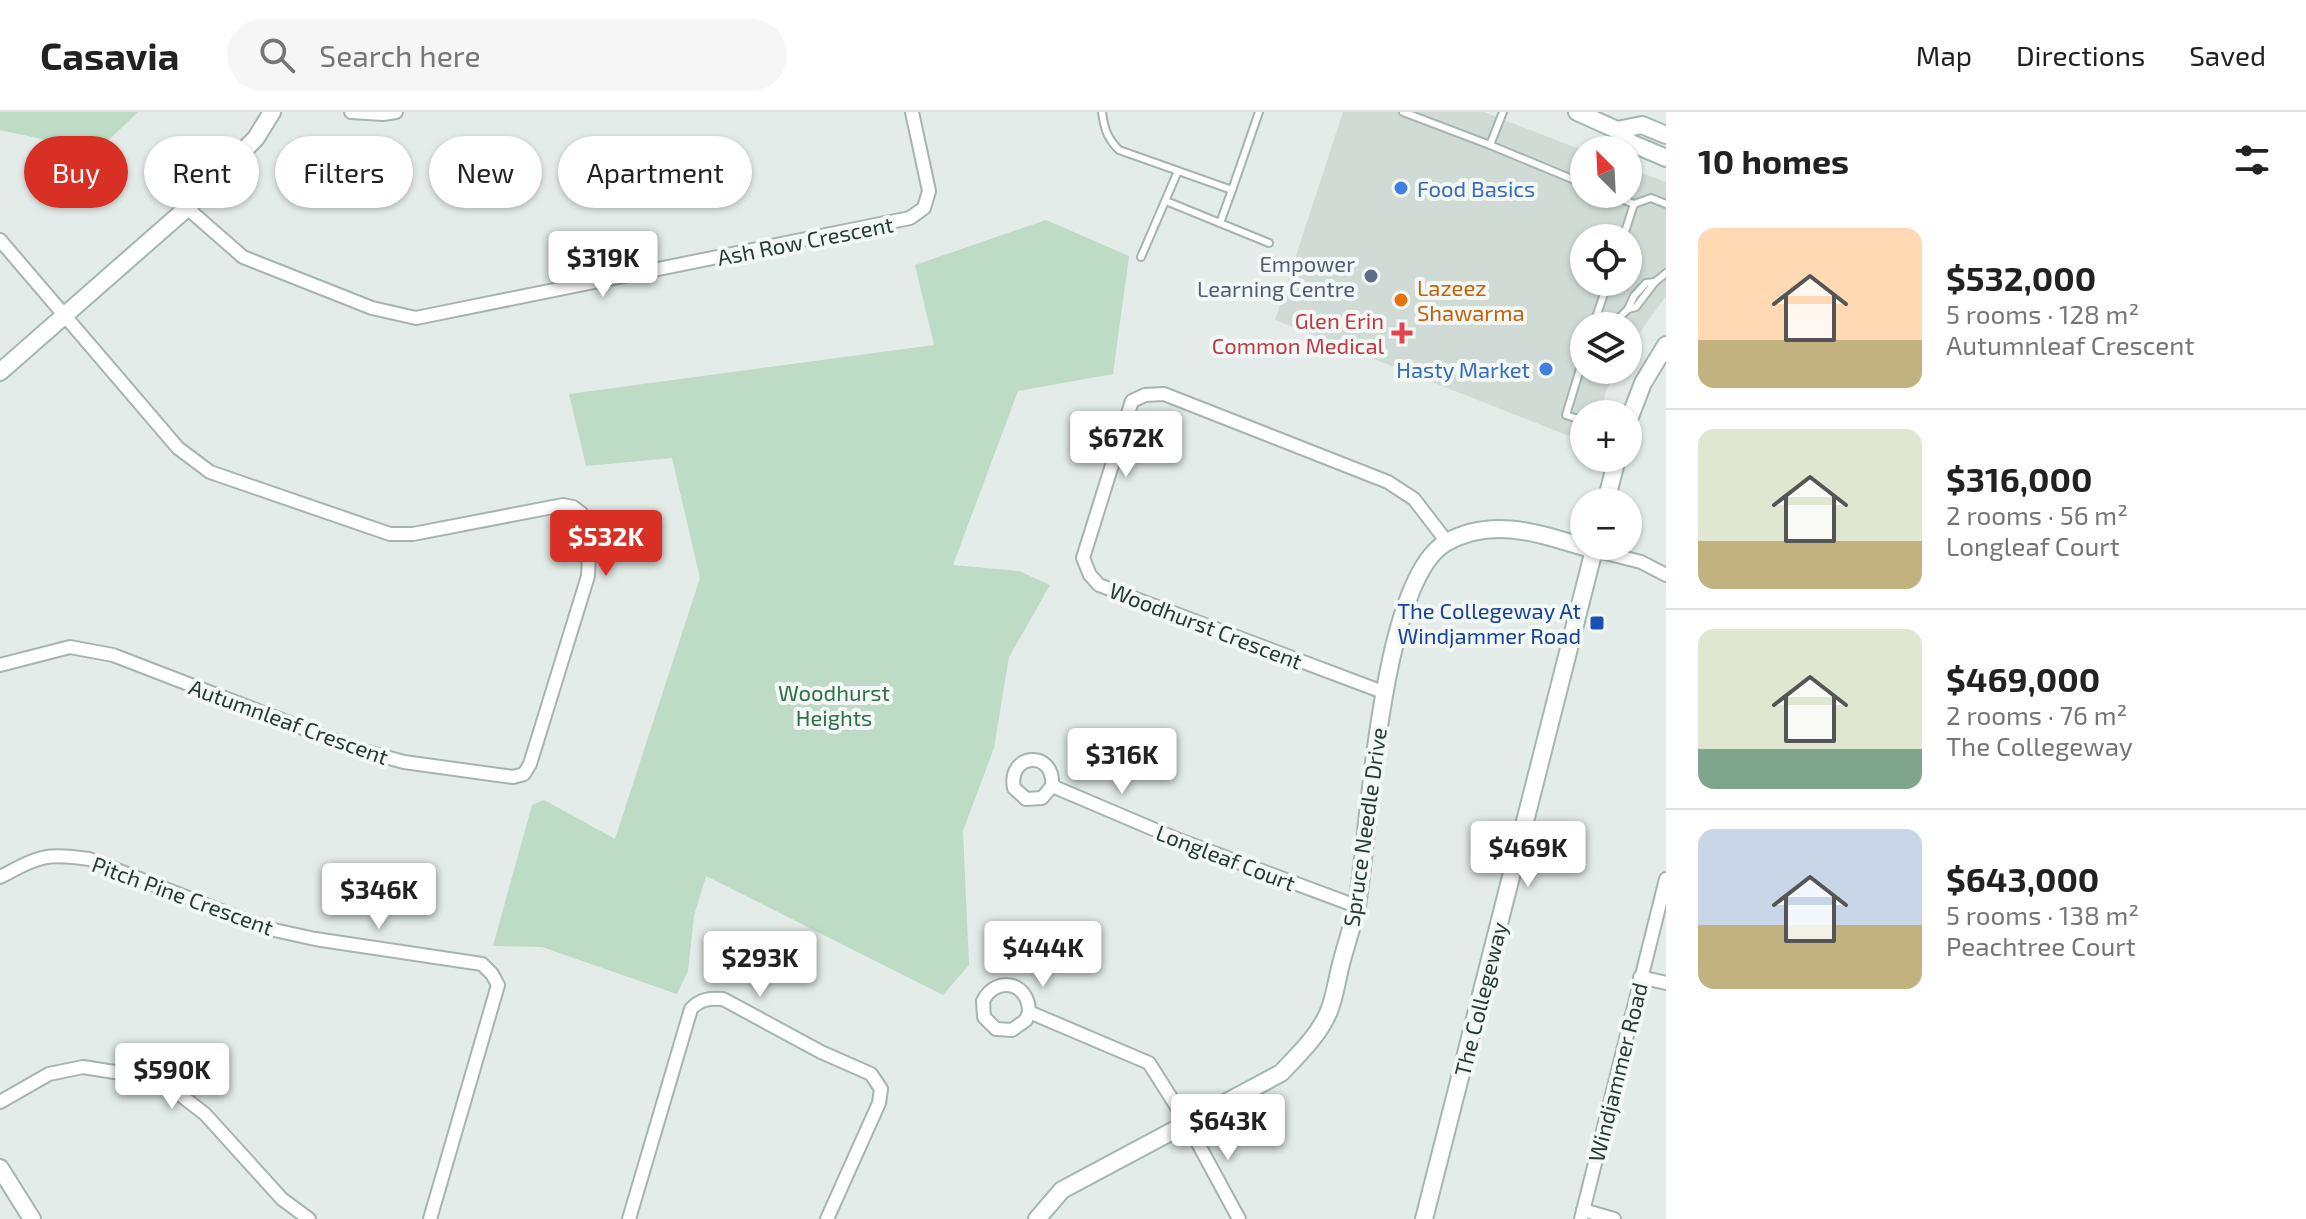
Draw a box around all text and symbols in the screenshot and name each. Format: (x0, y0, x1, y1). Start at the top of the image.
search box (227, 19, 787, 91)
text: Casavia (40, 32, 179, 78)
icon: search (255, 33, 299, 77)
text: Search here (319, 37, 481, 73)
text: Map (1916, 38, 1972, 72)
text: Directions (2016, 38, 2145, 72)
text: Saved (2189, 38, 2266, 72)
chip: Buy (24, 136, 128, 208)
chip: Rent (144, 136, 259, 208)
chip: Filters (275, 136, 413, 208)
chip: New (429, 136, 542, 208)
chip: Apartment (558, 136, 752, 208)
north arrow (1570, 136, 1642, 208)
map controls (1570, 136, 1642, 560)
icon: filters (2230, 138, 2274, 182)
text: 10 homes (1698, 140, 1849, 181)
place label: Food Basics (1417, 175, 1535, 201)
marker: Food Basics (1392, 179, 1410, 197)
street label: Ash Row Crescent (715, 210, 895, 270)
button: locate (1570, 224, 1642, 296)
pin: $319K (547, 231, 659, 299)
text: $319K (567, 241, 639, 272)
place label: Empower Learning Centre (1197, 250, 1355, 301)
text: $532,000 (1946, 257, 2096, 298)
icon: home (1762, 260, 1858, 356)
marker: Empower Learning Centre (1362, 267, 1380, 285)
place label: Lazeez Shawarma (1417, 274, 1525, 325)
marker: Lazeez Shawarma (1392, 291, 1410, 309)
text: 5 rooms · 128 m² (1946, 298, 2139, 329)
place label: Glen Erin Common Medical (1212, 307, 1384, 358)
button: layers (1570, 312, 1642, 384)
marker: Glen Erin Common Medical (1391, 322, 1413, 344)
text: Autumnleaf Crescent (1946, 329, 2194, 360)
place label: Hasty Market (1396, 356, 1530, 382)
marker: Hasty Market (1537, 360, 1555, 378)
button: + (1570, 400, 1642, 472)
pin: $672K (1070, 411, 1182, 479)
text: $672K (1088, 421, 1164, 452)
text: $316,000 (1946, 458, 2092, 499)
icon: home (1762, 461, 1858, 557)
button: − (1570, 488, 1642, 560)
text: 2 rooms · 56 m² (1946, 499, 2128, 530)
pin: $532K (550, 510, 662, 578)
text: $532K (568, 520, 644, 551)
text: Longleaf Court (1946, 530, 2120, 561)
street label: Woodhurst Crescent (1106, 576, 1306, 674)
place label: The Collegeway At Windjammer Road (1397, 597, 1581, 649)
marker: The Collegeway At Windjammer Road (1588, 614, 1606, 632)
text: $469,000 (1946, 658, 2100, 699)
icon: home (1762, 661, 1858, 757)
street label: Autumnleaf Crescent (186, 673, 392, 769)
park label: Woodhurst Heights (778, 679, 890, 730)
text: 2 rooms · 76 m² (1946, 699, 2127, 730)
street label: Spruce Needle Drive (1337, 726, 1391, 928)
pin: $316K (1066, 728, 1178, 796)
text: The Collegeway (1946, 730, 2133, 761)
text: $316K (1086, 738, 1158, 769)
street label: Longleaf Court (1153, 819, 1299, 895)
pin: $469K (1472, 821, 1584, 889)
text: $469K (1489, 831, 1567, 862)
street label: Pitch Pine Crescent (89, 850, 277, 940)
text: $643,000 (1946, 858, 2099, 899)
icon: home (1762, 861, 1858, 957)
pin: $346K (323, 863, 435, 931)
text: $346K (340, 873, 418, 904)
text: 5 rooms · 138 m² (1946, 899, 2139, 930)
street label: The Collegeway (1448, 919, 1512, 1079)
pin: $444K (987, 921, 1099, 989)
text: Peachtree Court (1946, 930, 2136, 961)
pin: $293K (704, 931, 816, 999)
text: $444K (1002, 931, 1084, 962)
text: $293K (722, 941, 798, 972)
street label: Windjammer Road (1582, 980, 1653, 1164)
pin: $590K (116, 1043, 228, 1111)
text: $590K (133, 1053, 211, 1084)
pin: $643K (1172, 1094, 1284, 1162)
text: $643K (1189, 1104, 1267, 1135)

